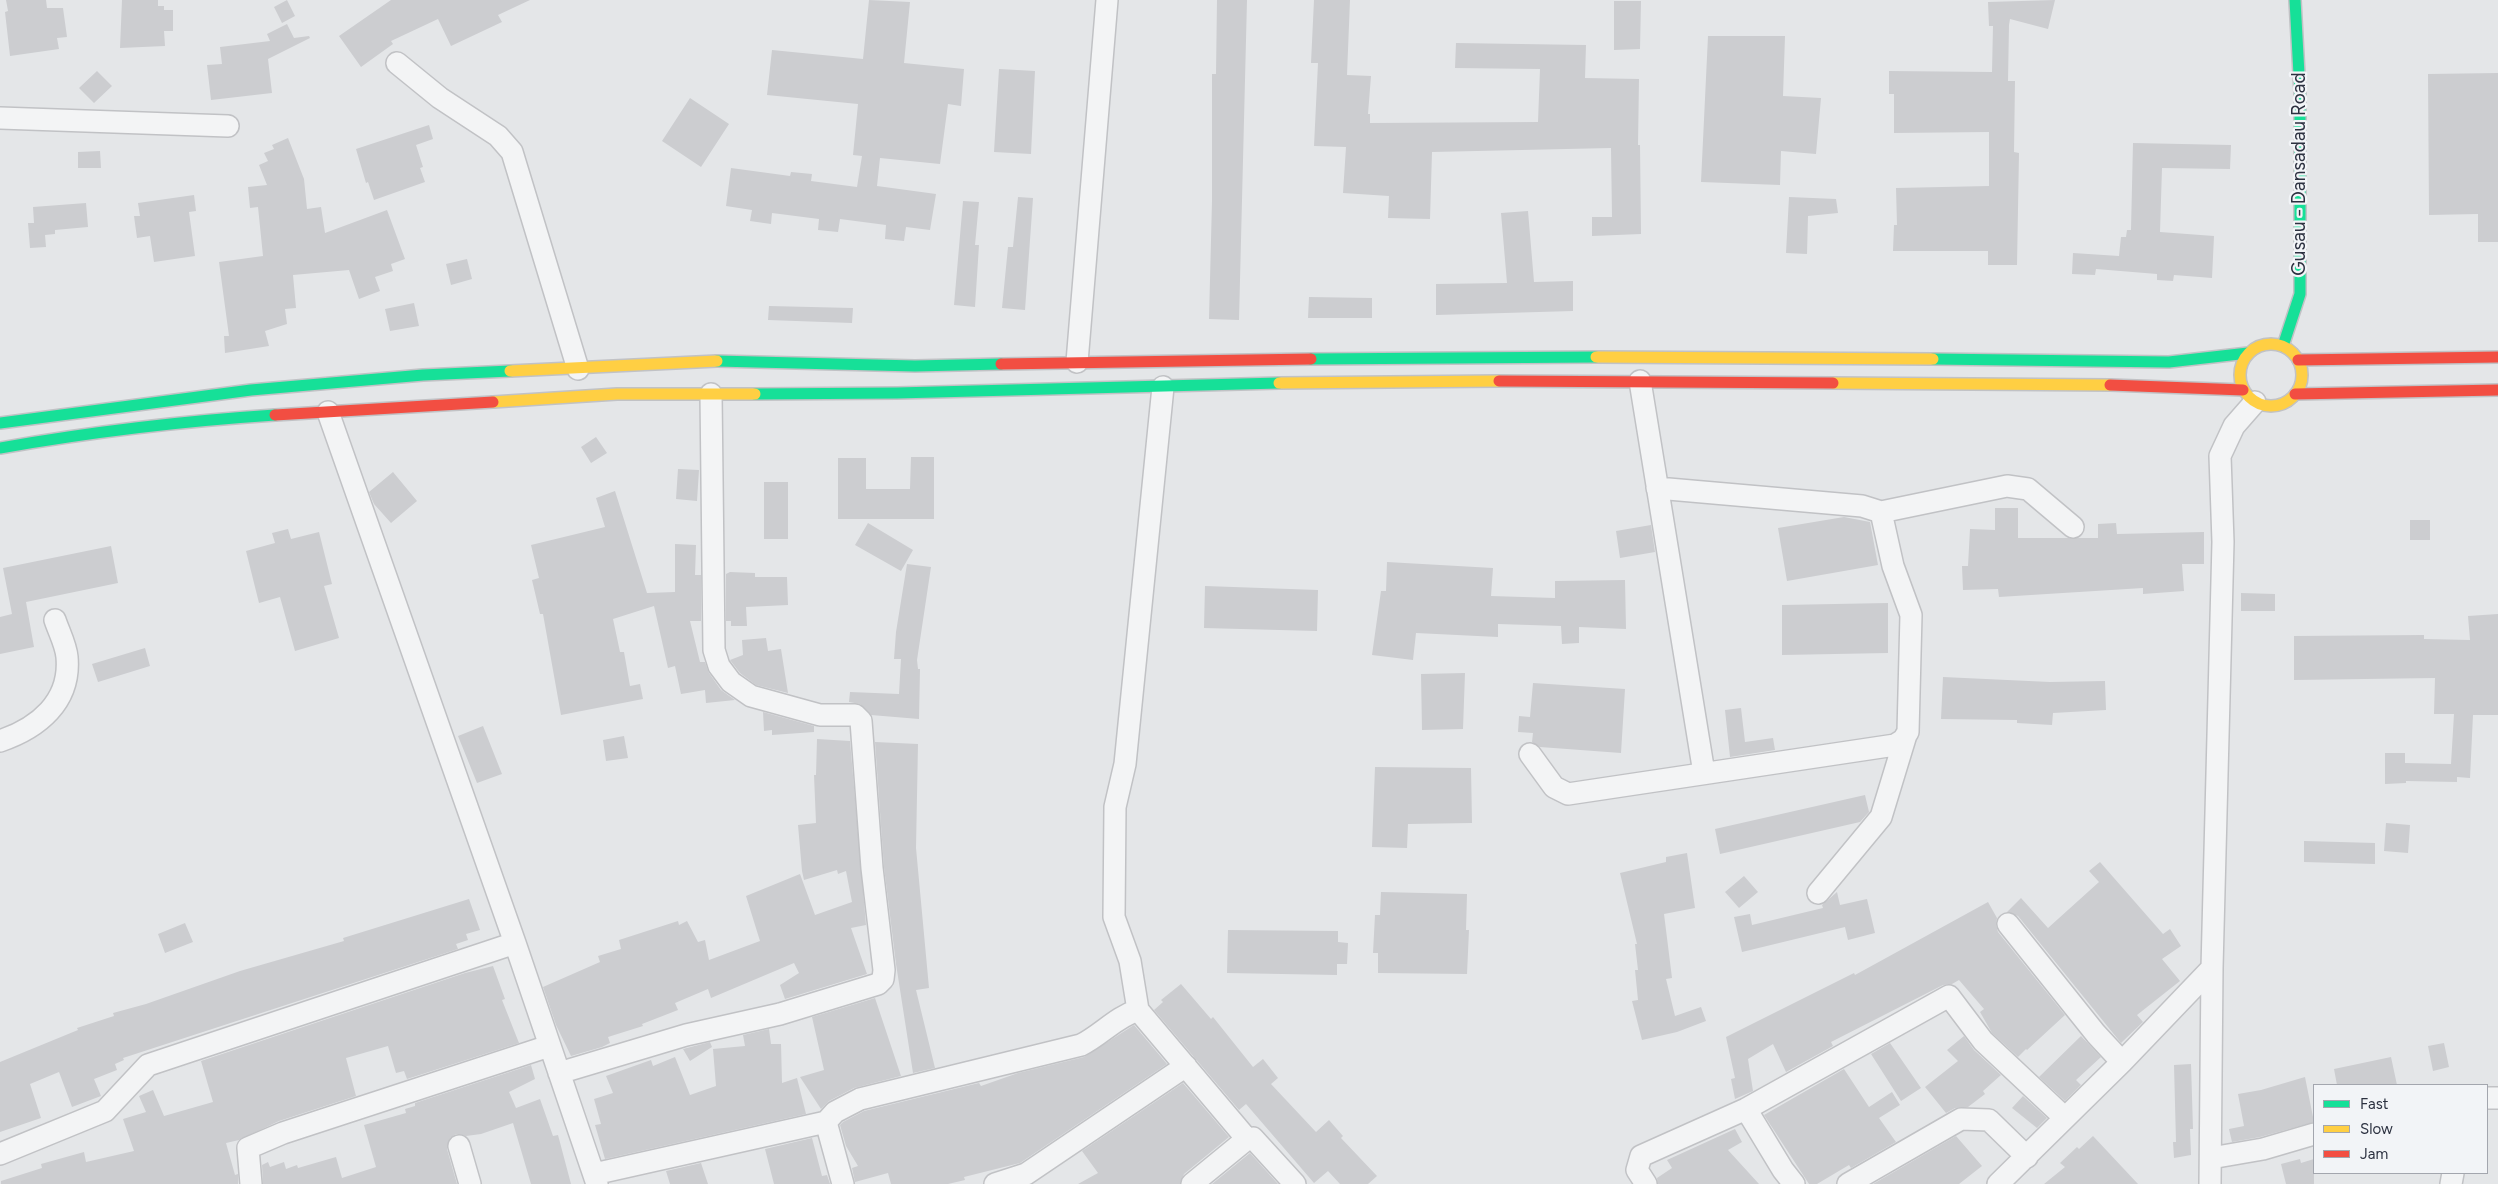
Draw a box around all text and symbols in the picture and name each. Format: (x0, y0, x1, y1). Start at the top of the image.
street label: Gusau - Dansadau Road (2288, 72, 2310, 276)
legend (2313, 1084, 2488, 1174)
text: Fast (2360, 1095, 2388, 1113)
text: Slow (2360, 1120, 2393, 1138)
text: Jam (2360, 1145, 2388, 1163)

